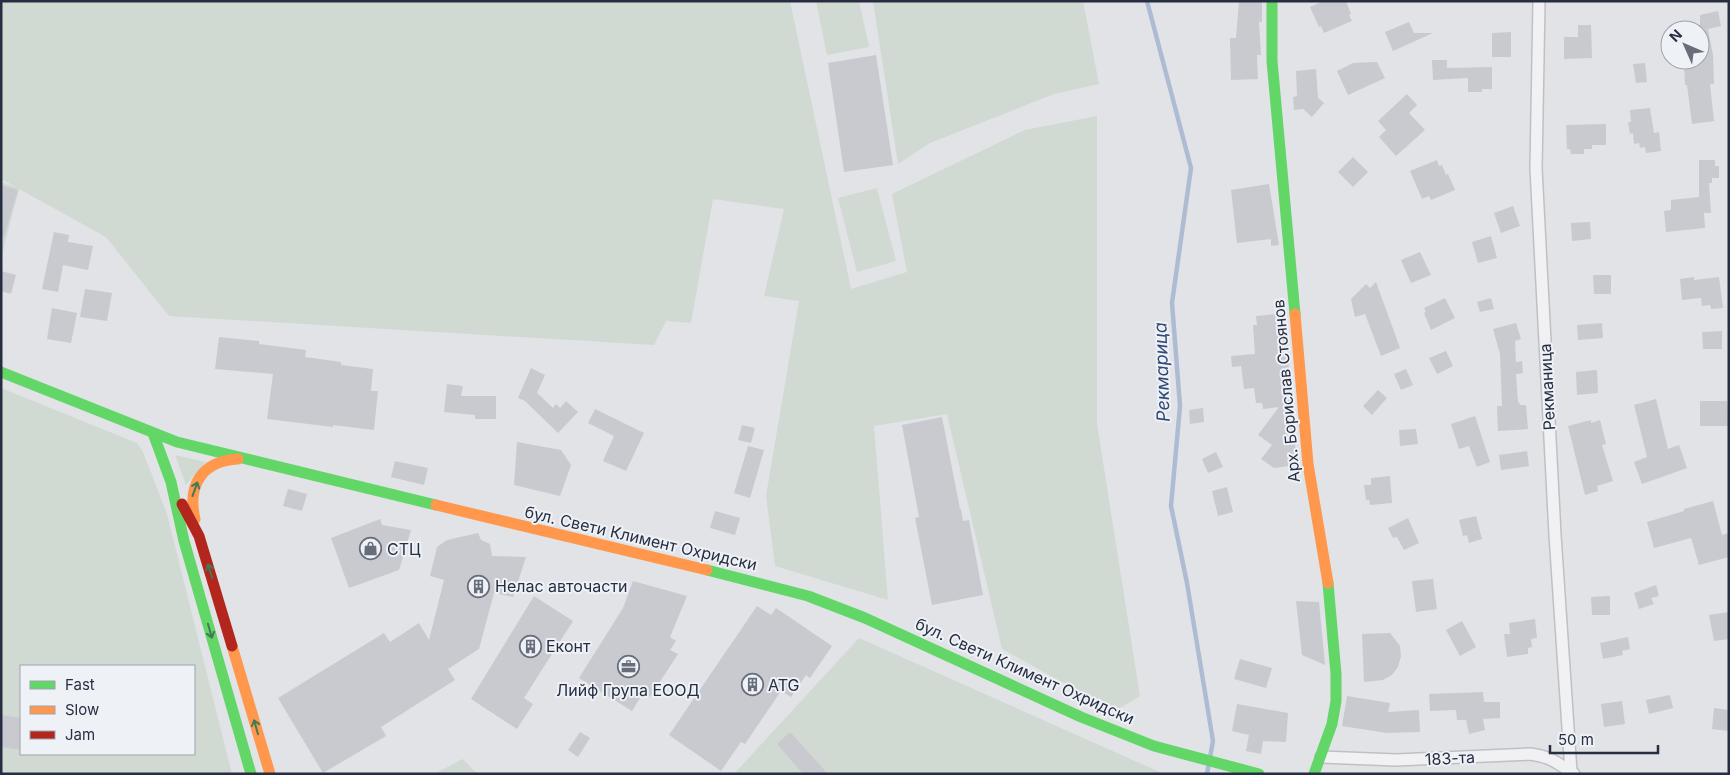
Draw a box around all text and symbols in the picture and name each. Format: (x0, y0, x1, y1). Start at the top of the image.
north arrow (1660, 20, 1710, 70)
text: N (1666, 26, 1685, 45)
street label: Арх. Борислав Стоянов (1268, 299, 1304, 483)
water label: Рекмарица (1149, 322, 1174, 422)
street label: Рекманица (1535, 343, 1559, 431)
one-way arrow (191, 481, 200, 497)
street label: бул. Свети Климент Охридски (523, 502, 759, 574)
shop icon: СТЦ (359, 537, 383, 561)
place label: СТЦ (387, 539, 421, 559)
one-way arrow (204, 564, 214, 580)
building icon: Нелас авточасти (467, 574, 491, 598)
place label: Нелас авточасти (495, 576, 628, 596)
street label: бул. Свети Климент Охридски (912, 614, 1138, 728)
one-way arrow (206, 623, 215, 639)
building icon: Еконт (518, 634, 542, 658)
place label: Еконт (546, 636, 591, 656)
office icon: Лийф Група ЕООД (616, 654, 640, 678)
legend (20, 665, 195, 755)
building icon: ATG (740, 673, 764, 697)
text: Fast (65, 675, 95, 694)
place label: ATG (768, 675, 799, 695)
place label: Лийф Група ЕООД (556, 680, 700, 700)
text: Slow (65, 700, 99, 719)
one-way arrow (251, 719, 261, 735)
scale bar (1550, 722, 1658, 754)
text: Jam (65, 725, 95, 744)
text: 50 m (1558, 730, 1594, 749)
street label: 183-та (1424, 747, 1476, 769)

